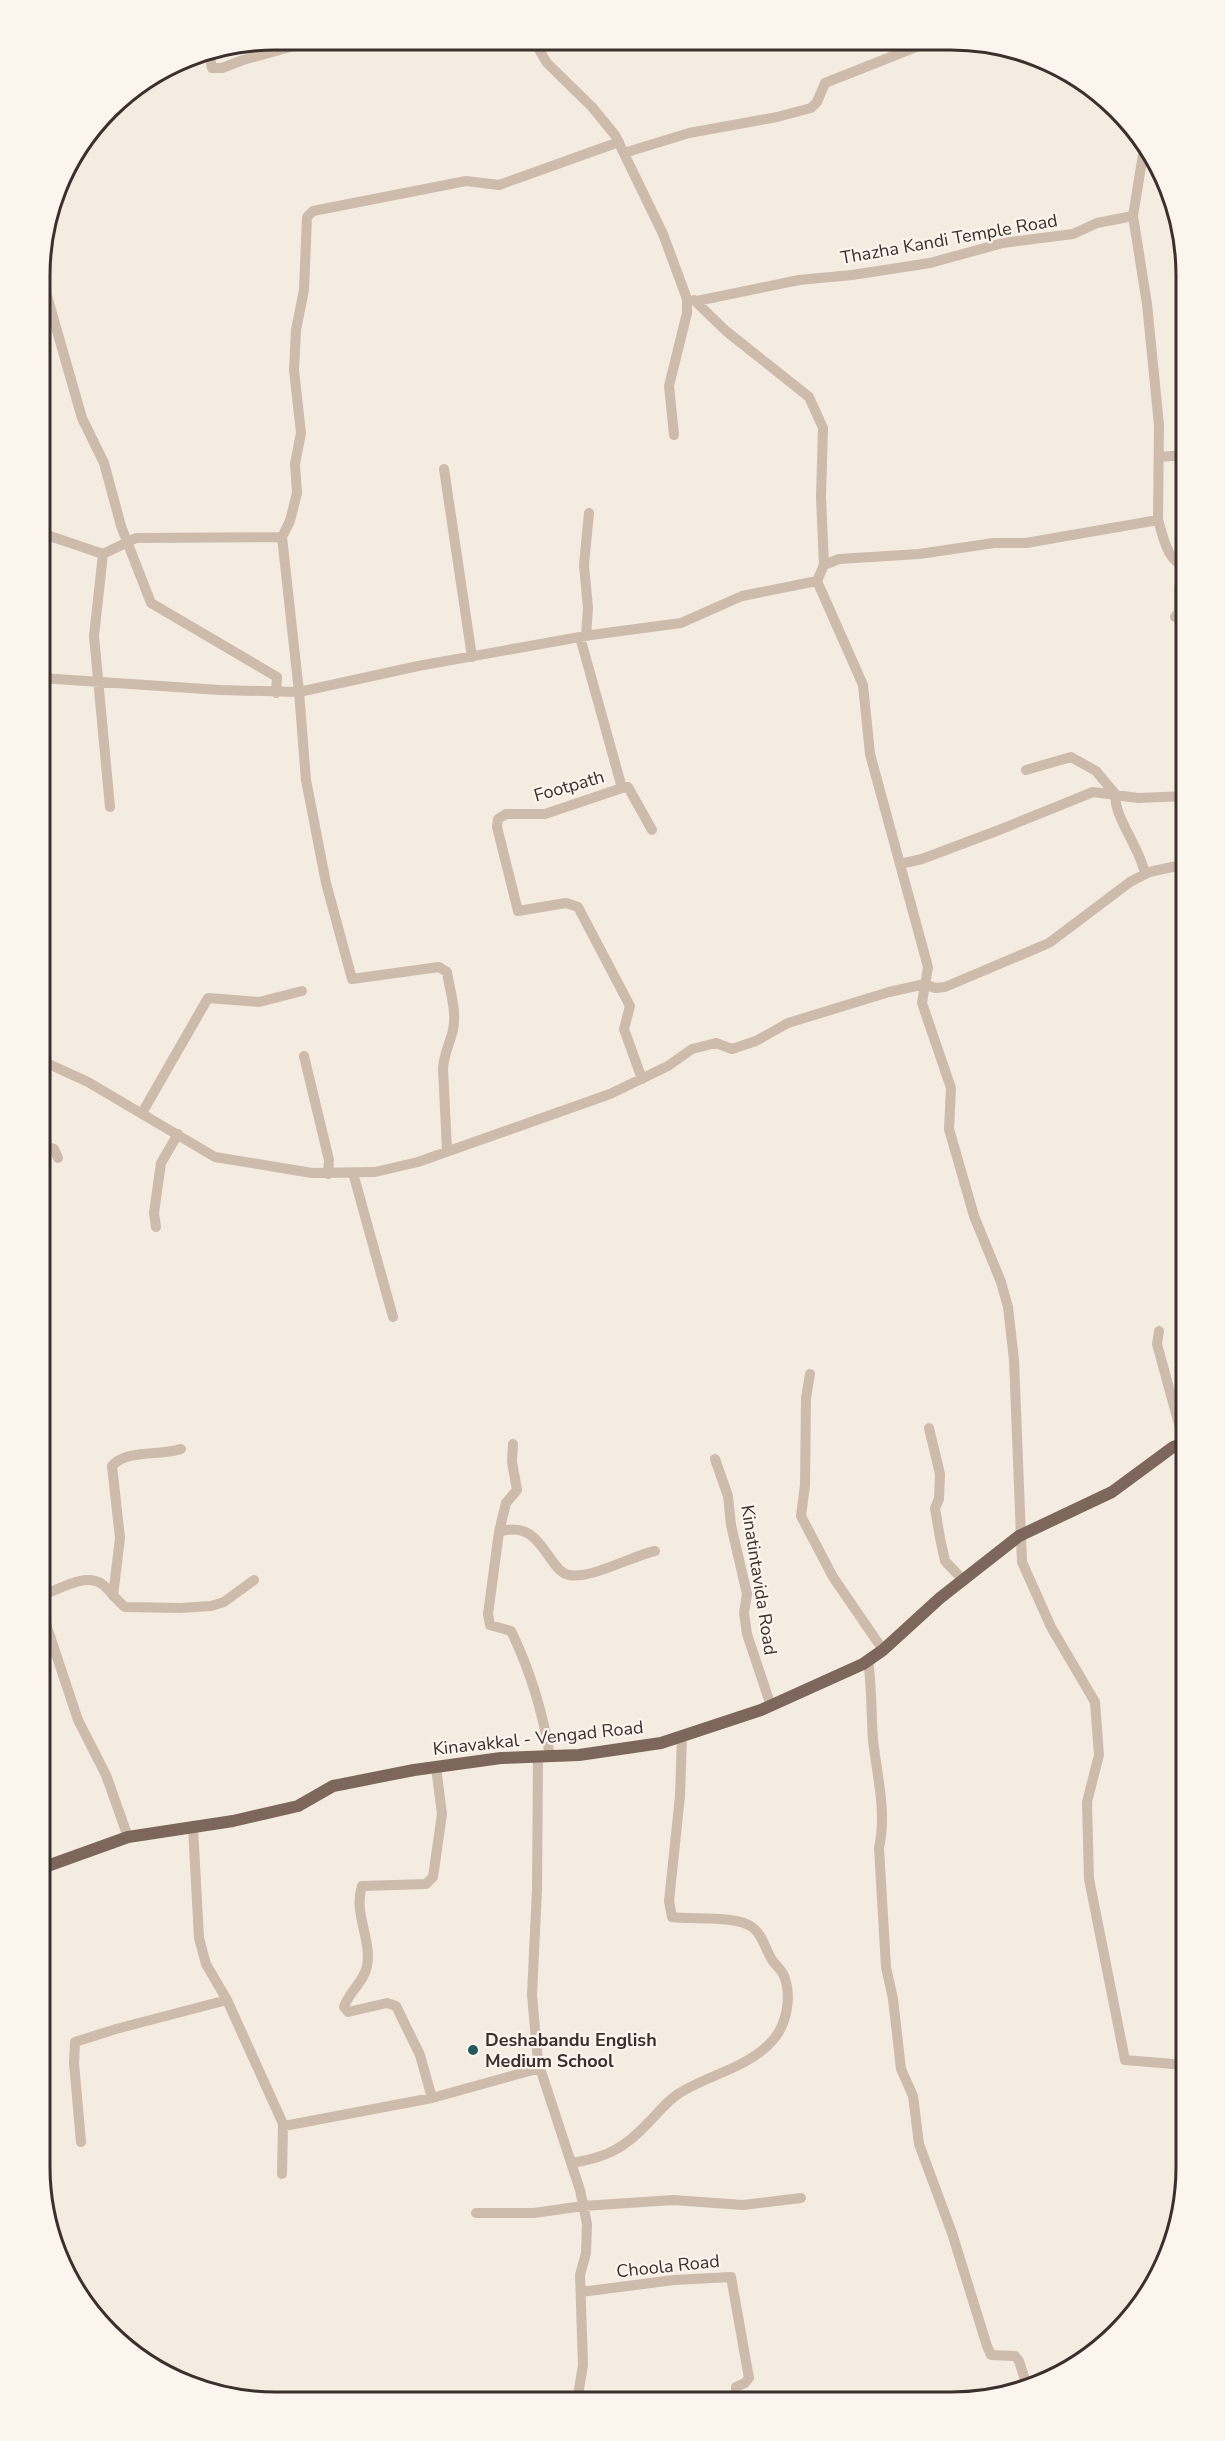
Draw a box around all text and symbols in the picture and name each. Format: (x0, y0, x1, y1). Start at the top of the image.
street label: Thazha Kandi Temple Road (839, 208, 1059, 270)
street label: Footpath (531, 764, 607, 808)
street label: Kinatintavida Road (735, 1503, 783, 1657)
street label: Kinavakkal - Vengad Road (432, 1715, 644, 1761)
place label: Deshabandu English Medium School (485, 2028, 657, 2073)
marker: Deshabandu English Medium School (466, 2043, 480, 2057)
street label: Choola Road (615, 2249, 721, 2283)

